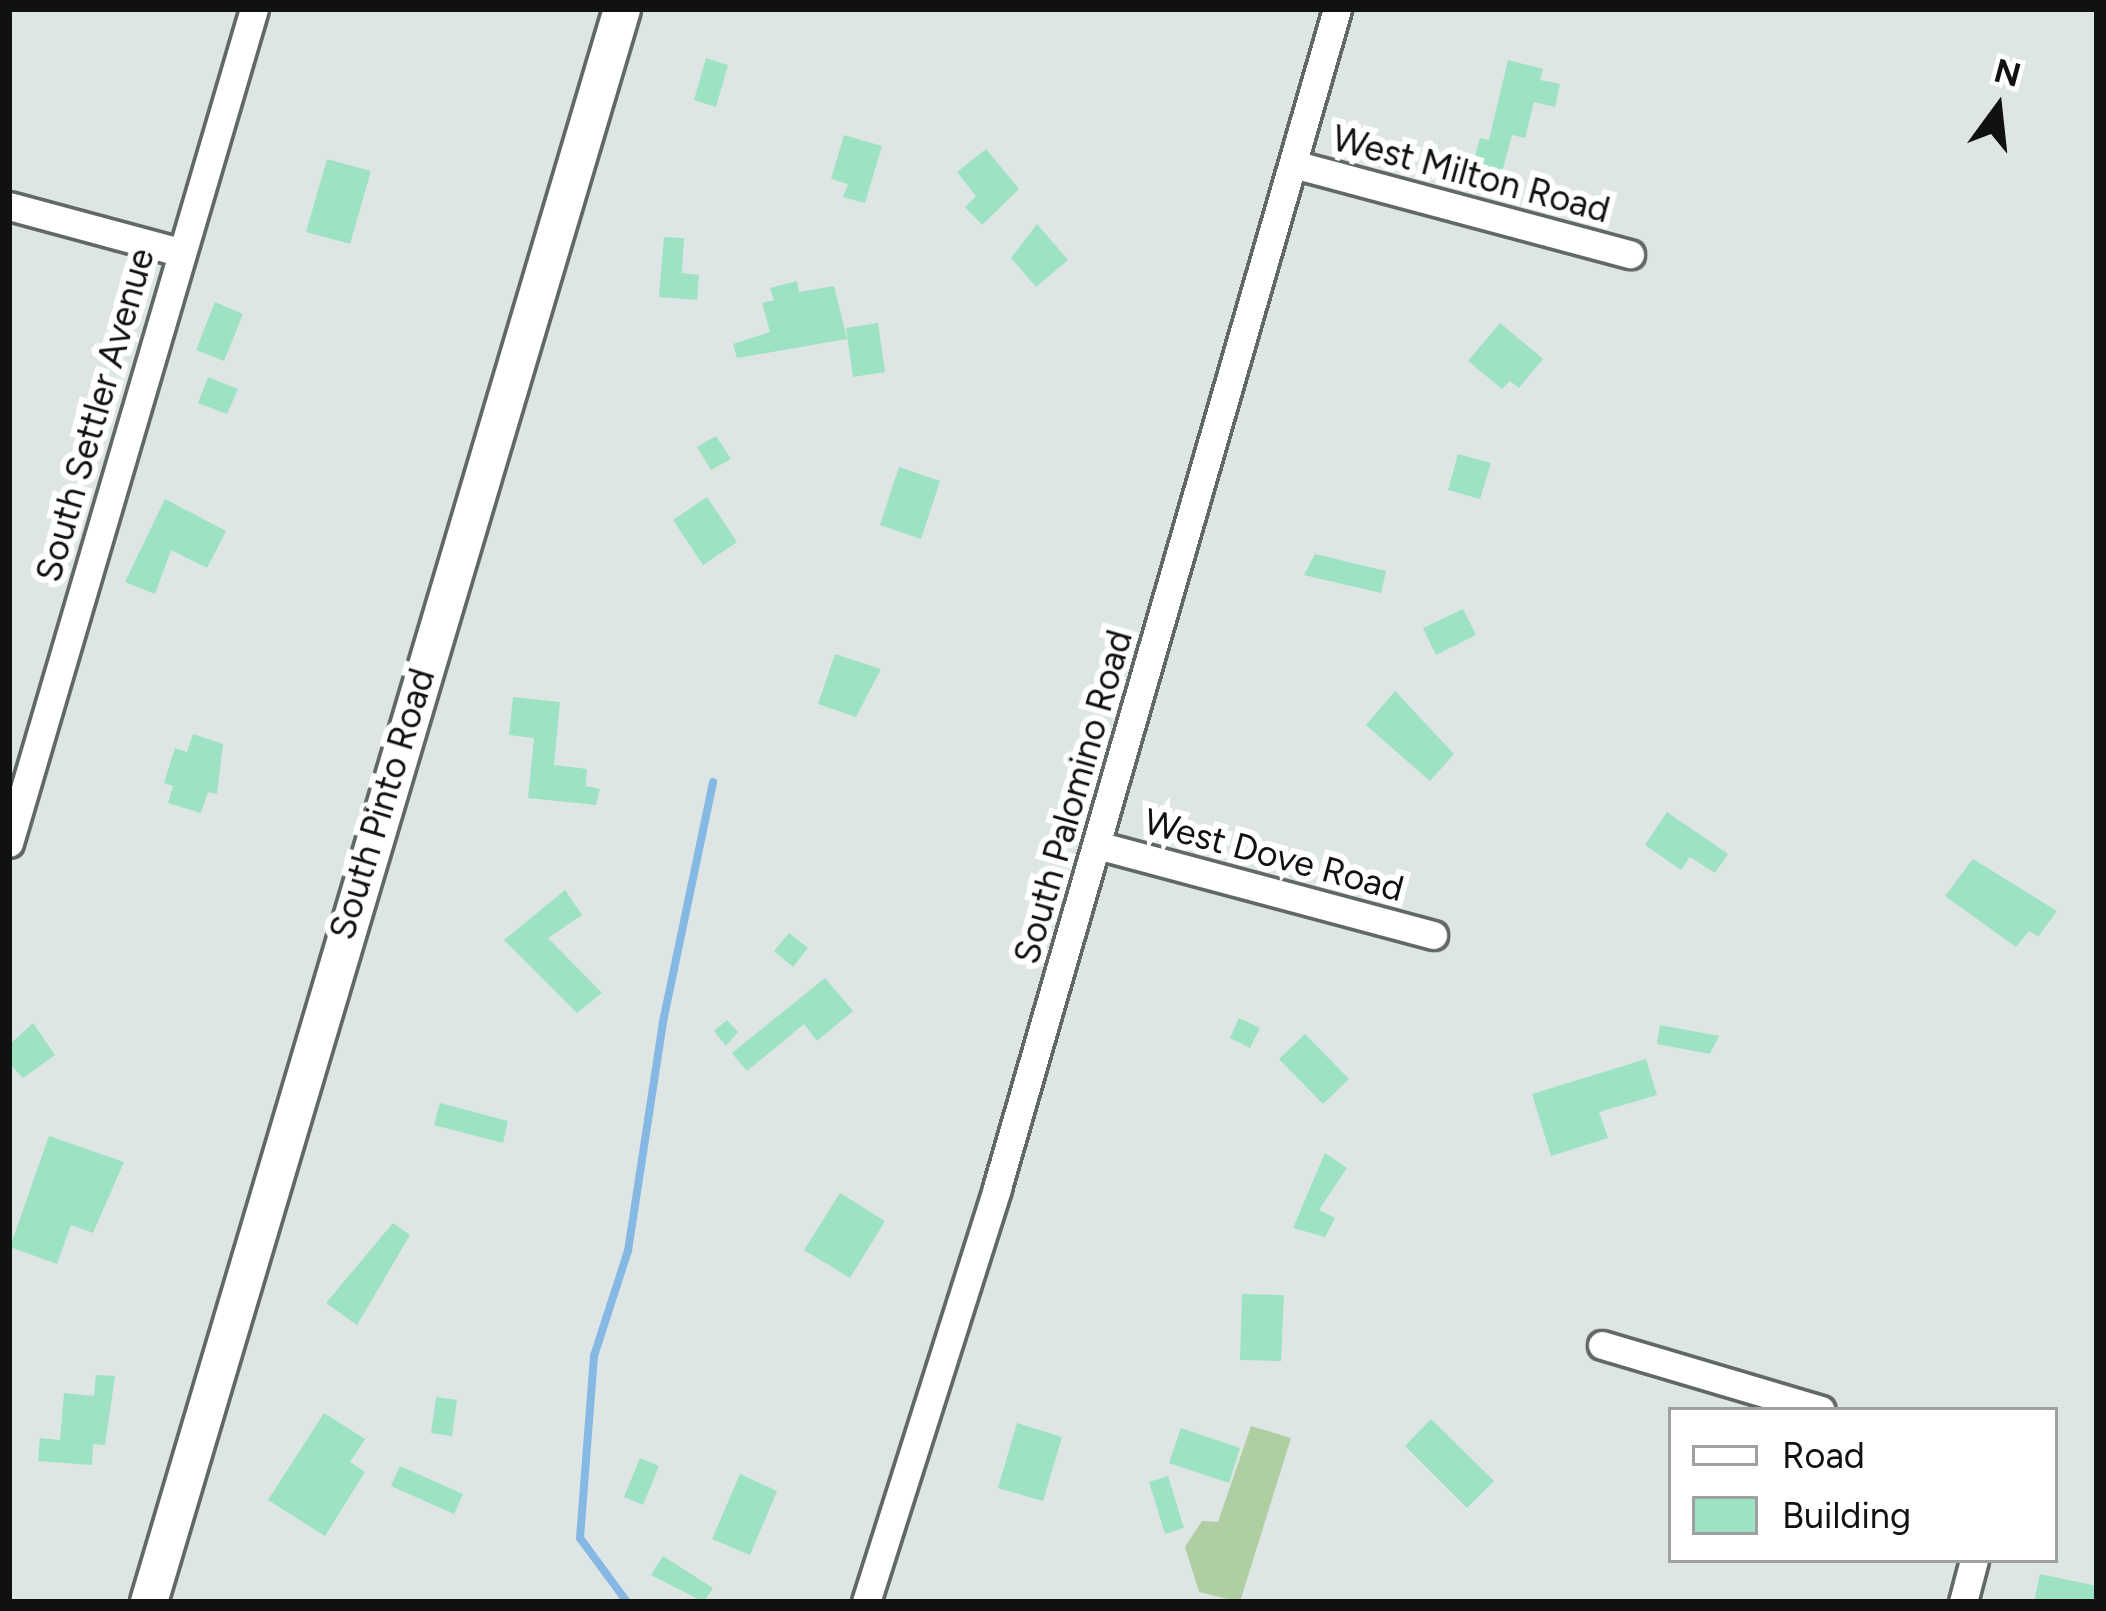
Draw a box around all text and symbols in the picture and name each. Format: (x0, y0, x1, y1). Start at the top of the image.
north arrow (1938, 48, 2058, 168)
text: N (1990, 51, 2025, 95)
street label: West Milton Road (1328, 116, 1614, 232)
street label: South Settler Avenue (27, 243, 163, 587)
street label: South Palomino Road (1005, 625, 1141, 969)
street label: South Pinto Road (320, 663, 444, 945)
street label: West Dove Road (1139, 800, 1409, 910)
legend (1668, 1407, 2058, 1563)
text: Road (1782, 1434, 1865, 1477)
text: Building (1782, 1494, 1911, 1537)

